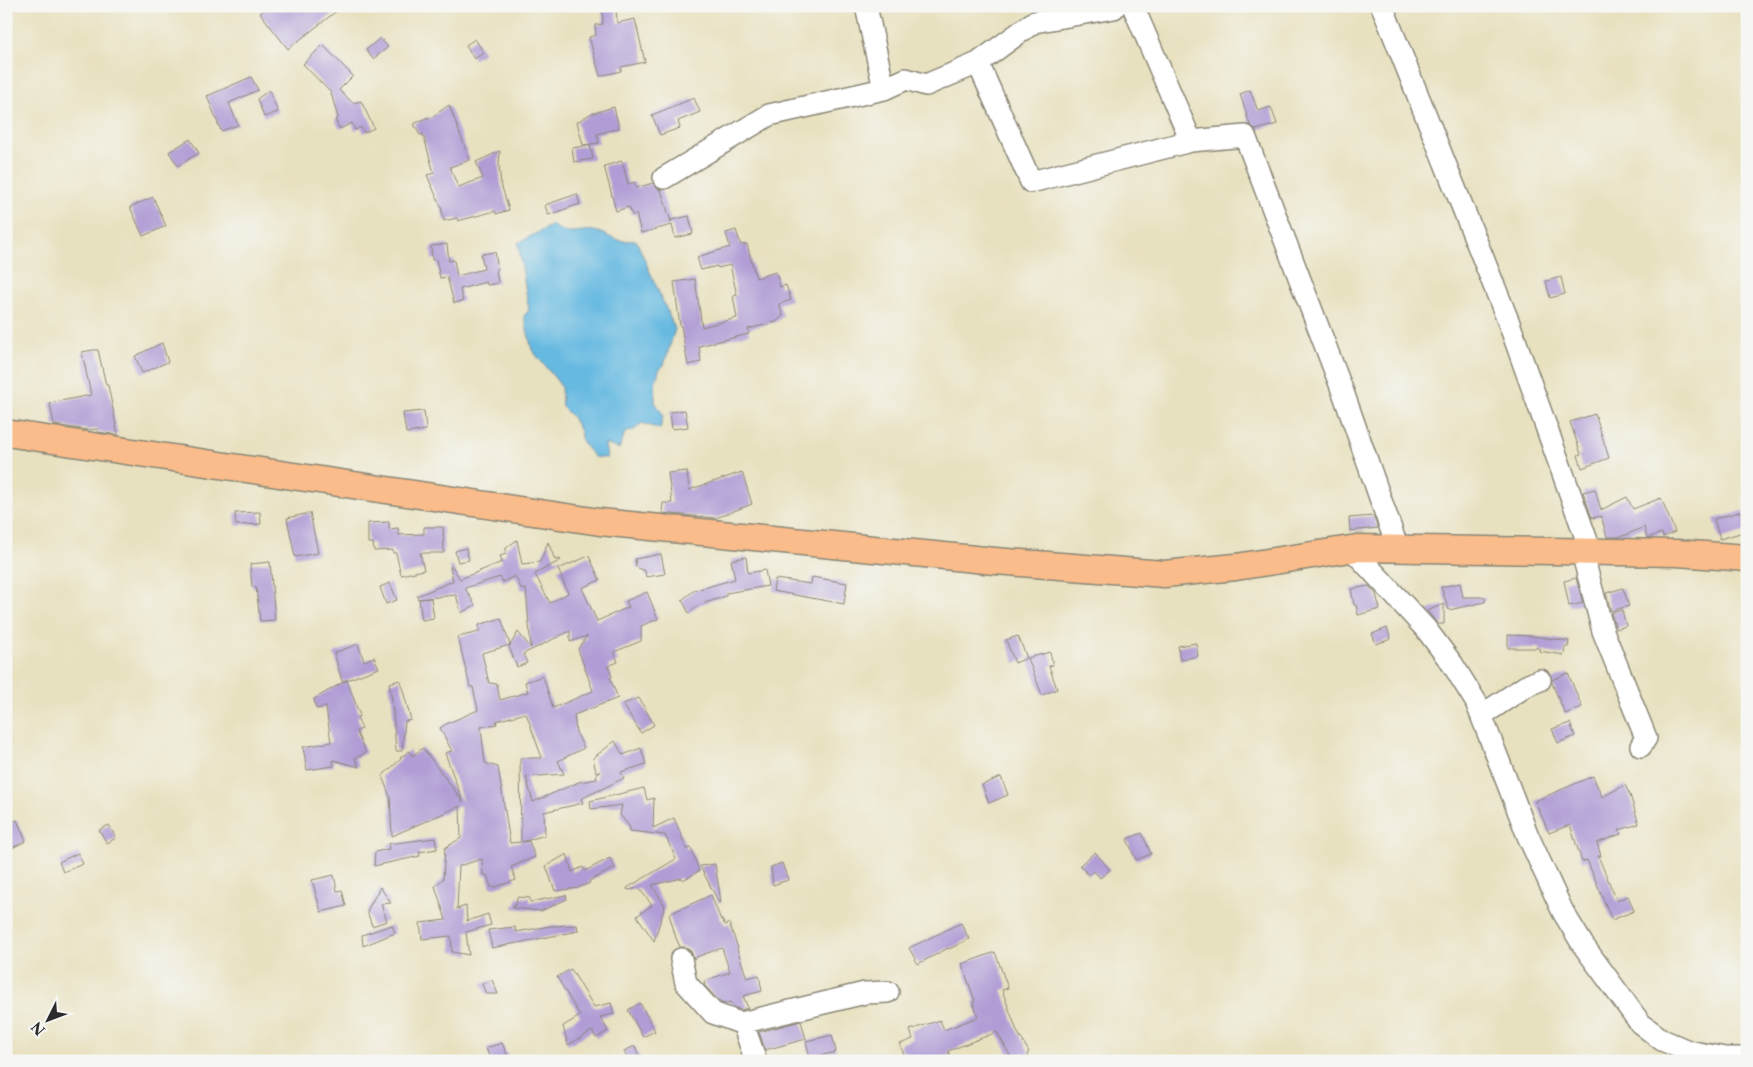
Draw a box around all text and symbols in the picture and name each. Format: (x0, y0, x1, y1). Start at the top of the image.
north arrow (22, 994, 72, 1044)
text: N (28, 1018, 49, 1039)

